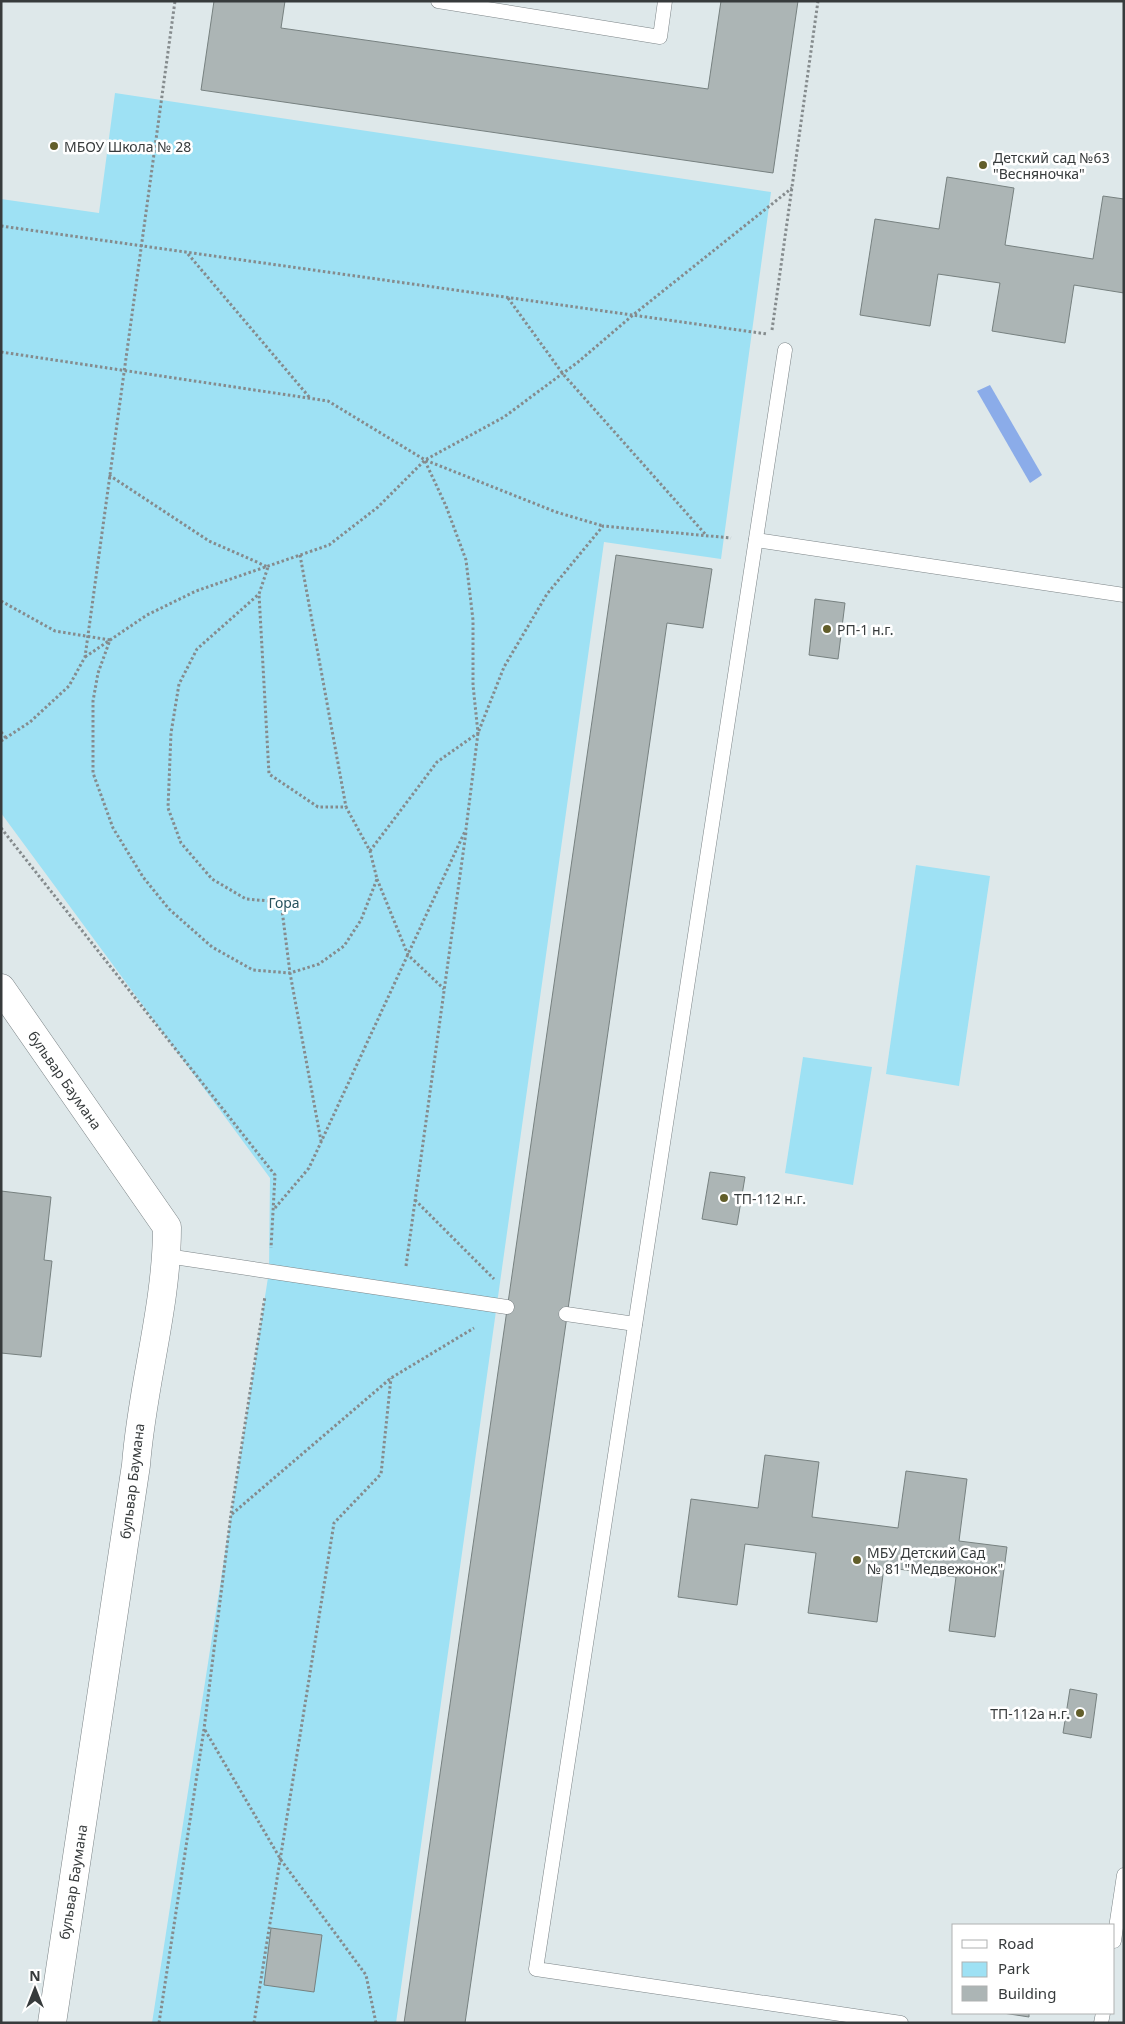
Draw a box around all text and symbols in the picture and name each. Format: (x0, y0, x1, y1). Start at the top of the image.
place label: МБОУ Школа № 28 (64, 137, 191, 156)
marker: МБОУ Школа № 28 (48, 140, 60, 152)
place label: Детский сад №63 "Весняночка" (993, 148, 1110, 183)
marker: Детский сад №63 "Весняночка" (977, 159, 989, 171)
place label: РП-1 н.г. (837, 620, 894, 639)
marker: РП-1 н.г. (821, 623, 833, 635)
park label: Гора (268, 893, 300, 912)
street label: бульвар Баумана (24, 1027, 106, 1133)
place label: ТП-112 н.г. (734, 1189, 806, 1208)
marker: ТП-112 н.г. (718, 1192, 730, 1204)
street label: бульвар Баумана (115, 1422, 149, 1540)
place label: МБУ Детский Сад № 81 "Медвежонок" (867, 1543, 1003, 1578)
marker: МБУ Детский Сад № 81 "Медвежонок" (851, 1554, 863, 1566)
place label: ТП-112а н.г. (990, 1704, 1070, 1723)
marker: ТП-112а н.г. (1074, 1707, 1086, 1719)
street label: бульвар Баумана (55, 1823, 91, 1941)
legend (952, 1924, 1115, 2014)
text: Road (998, 1933, 1034, 1953)
text: Park (998, 1958, 1030, 1978)
north arrow (10, 1964, 60, 2014)
text: N (29, 1966, 41, 1985)
text: Building (998, 1983, 1056, 2003)

